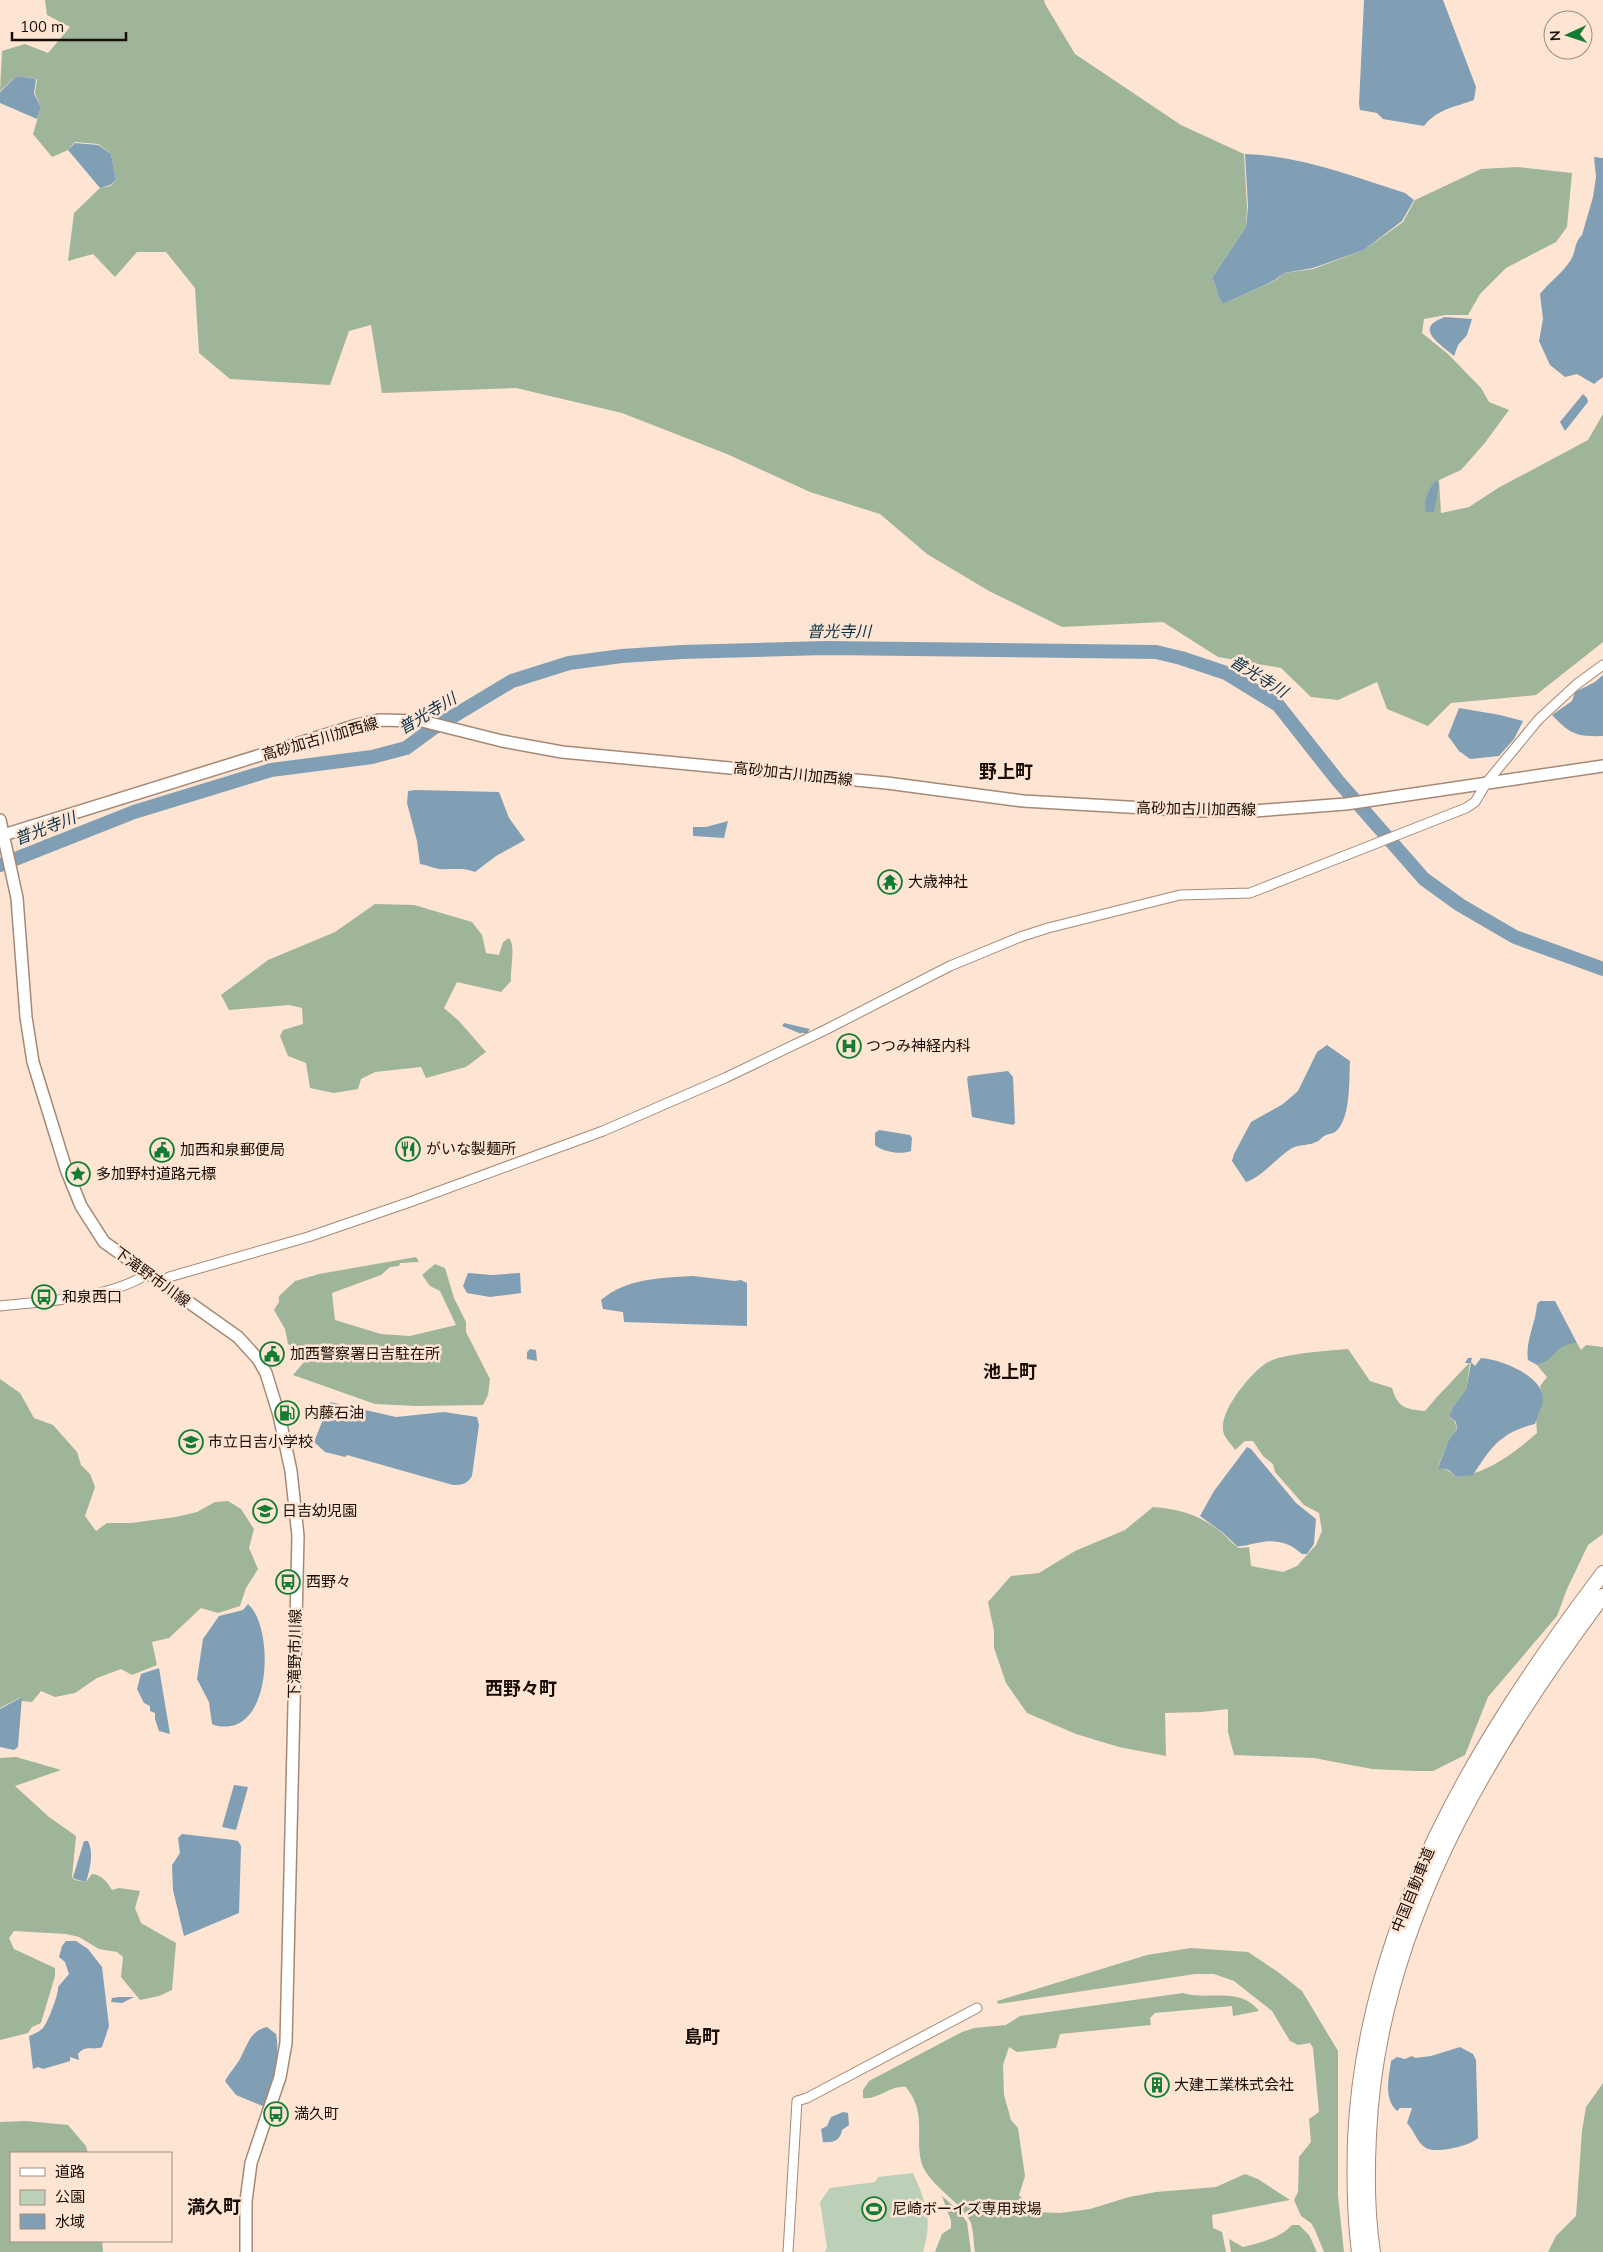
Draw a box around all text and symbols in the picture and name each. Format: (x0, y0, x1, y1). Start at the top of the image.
scale bar (12, 10, 126, 42)
north arrow (1543, 10, 1593, 60)
text: 100 m (20, 17, 64, 36)
text: N (1546, 30, 1564, 41)
water label: 普光寺川 (807, 621, 873, 641)
water label: 普光寺川 (1227, 651, 1293, 702)
water label: 普光寺川 (394, 687, 461, 738)
street label: 高砂加古川加西線 (260, 713, 380, 764)
street label: 高砂加古川加西線 (732, 758, 854, 789)
district label: 野上町 (979, 760, 1033, 783)
street label: 高砂加古川加西線 (1136, 798, 1256, 819)
water label: 普光寺川 (12, 806, 80, 849)
temple icon: 大歳神社 (877, 869, 903, 895)
place label: 大歳神社 (908, 872, 968, 891)
hospital icon: つつみ神経内科 (836, 1033, 862, 1059)
place label: つつみ神経内科 (866, 1036, 971, 1055)
restaurant icon: がいな製麺所 (395, 1136, 421, 1162)
public building icon: 加西和泉郵便局 (149, 1137, 175, 1163)
place label: がいな製麺所 (426, 1139, 516, 1158)
place label: 加西和泉郵便局 (180, 1140, 285, 1159)
place icon: 多加野村道路元標 (65, 1161, 91, 1187)
place label: 多加野村道路元標 (96, 1164, 216, 1183)
street label: 下滝野市川線 (110, 1242, 194, 1311)
bus stop icon: 和泉西口 (31, 1284, 57, 1310)
place label: 和泉西口 (62, 1287, 122, 1306)
public building icon: 加西警察署日吉駐在所 (259, 1341, 285, 1367)
place label: 加西警察署日吉駐在所 (290, 1344, 440, 1363)
district label: 池上町 (983, 1360, 1037, 1383)
fuel station icon: 内藤石油 (274, 1400, 300, 1426)
place label: 内藤石油 (304, 1403, 364, 1422)
school or university icon: 市立日吉小学校 (178, 1429, 204, 1455)
place label: 市立日吉小学校 (208, 1432, 313, 1451)
school or university icon: 日吉幼児園 (252, 1498, 278, 1524)
place label: 日吉幼児園 (282, 1501, 357, 1520)
bus stop icon: 西野々 (275, 1569, 301, 1595)
place label: 西野々 (306, 1572, 351, 1591)
street label: 下滝野市川線 (284, 1609, 305, 1699)
district label: 西野々町 (485, 1677, 557, 1700)
street label: 中国自動車道 (1387, 1845, 1438, 1935)
district label: 島町 (684, 2025, 720, 2048)
building icon: 大建工業株式会社 (1144, 2072, 1170, 2098)
place label: 大建工業株式会社 (1174, 2075, 1294, 2094)
bus stop icon: 満久町 (263, 2101, 289, 2127)
place label: 満久町 (294, 2104, 339, 2123)
legend (10, 2152, 172, 2242)
text: 道路 (55, 2162, 85, 2181)
text: 公園 (55, 2187, 85, 2206)
district label: 満久町 (187, 2195, 241, 2218)
sports icon: 尼崎ボーイズ専用球場 (861, 2196, 887, 2222)
place label: 尼崎ボーイズ専用球場 (892, 2199, 1042, 2218)
text: 水域 (55, 2212, 85, 2231)

